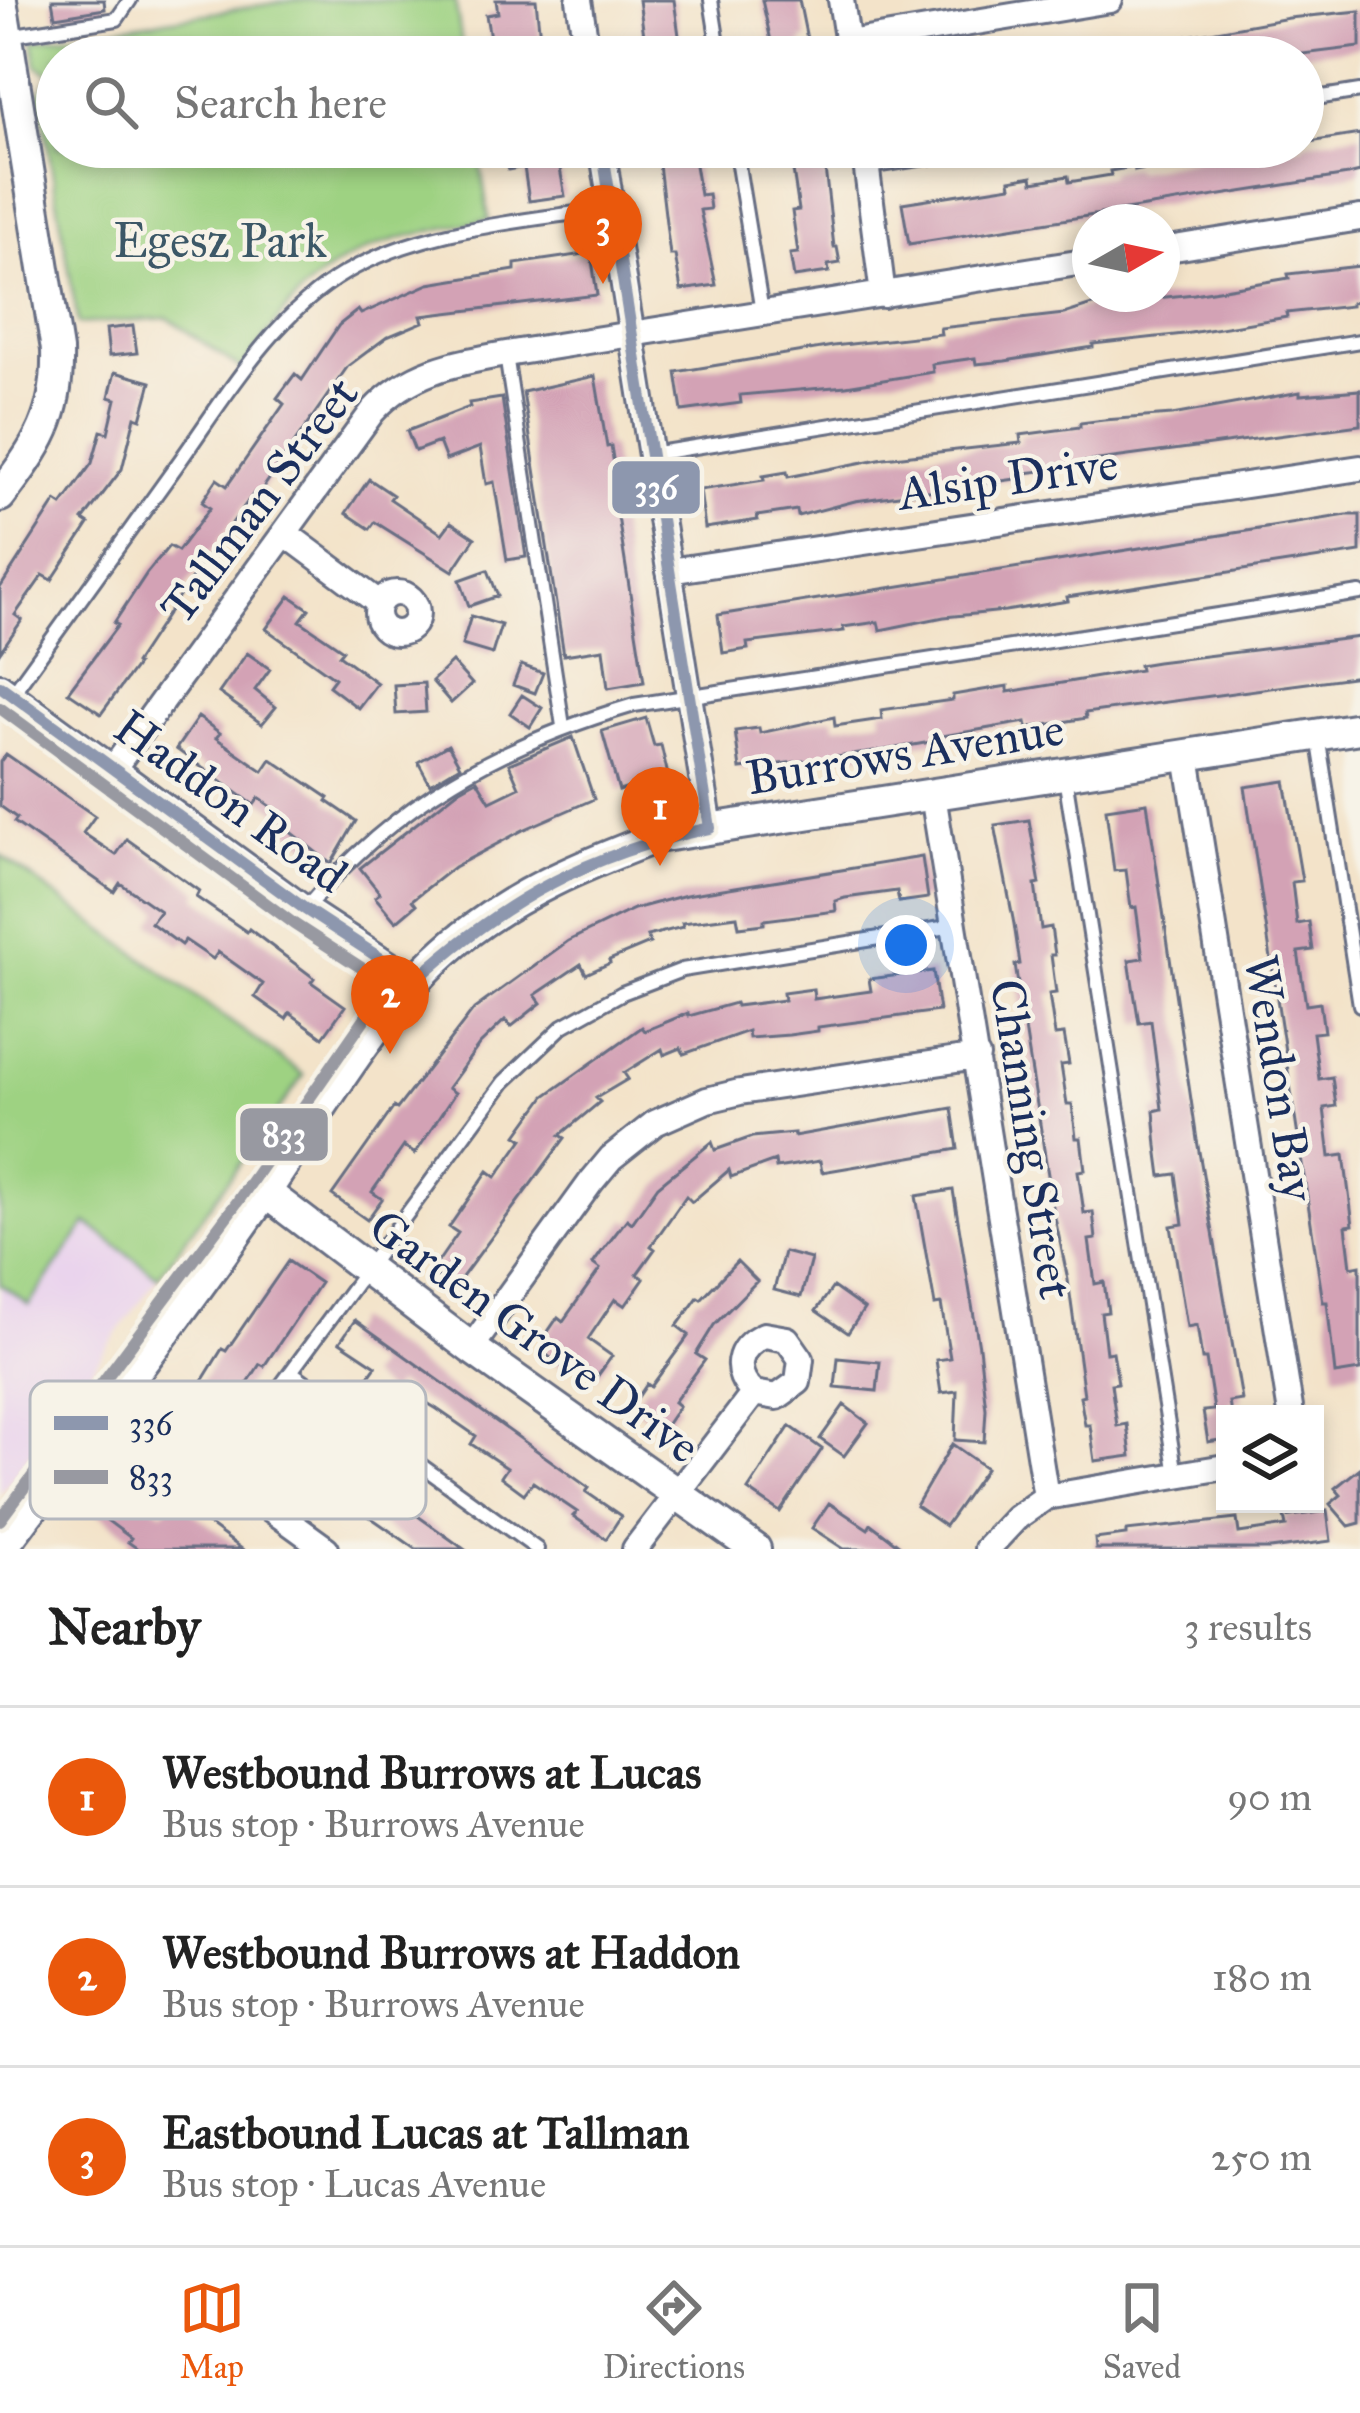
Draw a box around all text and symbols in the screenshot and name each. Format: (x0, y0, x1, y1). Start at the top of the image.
search box (36, 36, 1324, 168)
icon: search (78, 69, 144, 135)
text: Search here (174, 75, 387, 130)
pin: 3 (564, 185, 642, 284)
north arrow (1072, 204, 1180, 312)
park label: Egesz Park (113, 211, 328, 270)
street label: Tallman Street (147, 365, 371, 635)
street label: Alsip Drive (892, 433, 1122, 523)
line badge: 336 (610, 459, 702, 516)
text: 336 (634, 468, 680, 508)
street label: Haddon Road (103, 697, 359, 905)
street label: Burrows Avenue (742, 699, 1068, 807)
pin: 1 (621, 767, 699, 866)
your location (876, 915, 936, 975)
street label: Wendon Bay (1231, 951, 1329, 1207)
pin: 2 (351, 955, 429, 1054)
street label: Channing Street (978, 975, 1086, 1303)
line badge: 833 (238, 1106, 330, 1163)
text: 833 (262, 1115, 306, 1155)
street label: Garden Grove Drive (358, 1196, 712, 1476)
legend (30, 1381, 426, 1519)
text: 336 (129, 1404, 173, 1444)
map controls (1216, 1405, 1324, 1513)
button: layers (1216, 1405, 1324, 1513)
text: 833 (129, 1458, 173, 1498)
text: Nearby (48, 1596, 200, 1658)
text: 3 results (1184, 1603, 1312, 1651)
text: Westbound Burrows at Lucas (162, 1745, 701, 1800)
text: 1 (79, 1773, 95, 1821)
text: 90 m (1227, 1773, 1312, 1821)
text: Bus stop · Burrows Avenue (162, 1800, 585, 1848)
text: Westbound Burrows at Haddon (162, 1925, 740, 1980)
text: 2 (77, 1953, 97, 2001)
text: 180 m (1212, 1953, 1312, 2001)
text: Bus stop · Burrows Avenue (162, 1980, 585, 2028)
text: Eastbound Lucas at Tallman (162, 2105, 690, 2160)
text: 3 (79, 2133, 95, 2181)
text: 250 m (1211, 2133, 1312, 2181)
text: Bus stop · Lucas Avenue (162, 2160, 546, 2208)
tab: Map (179, 2275, 245, 2387)
tab: Directions (603, 2275, 745, 2387)
tab: Saved (1103, 2275, 1181, 2387)

